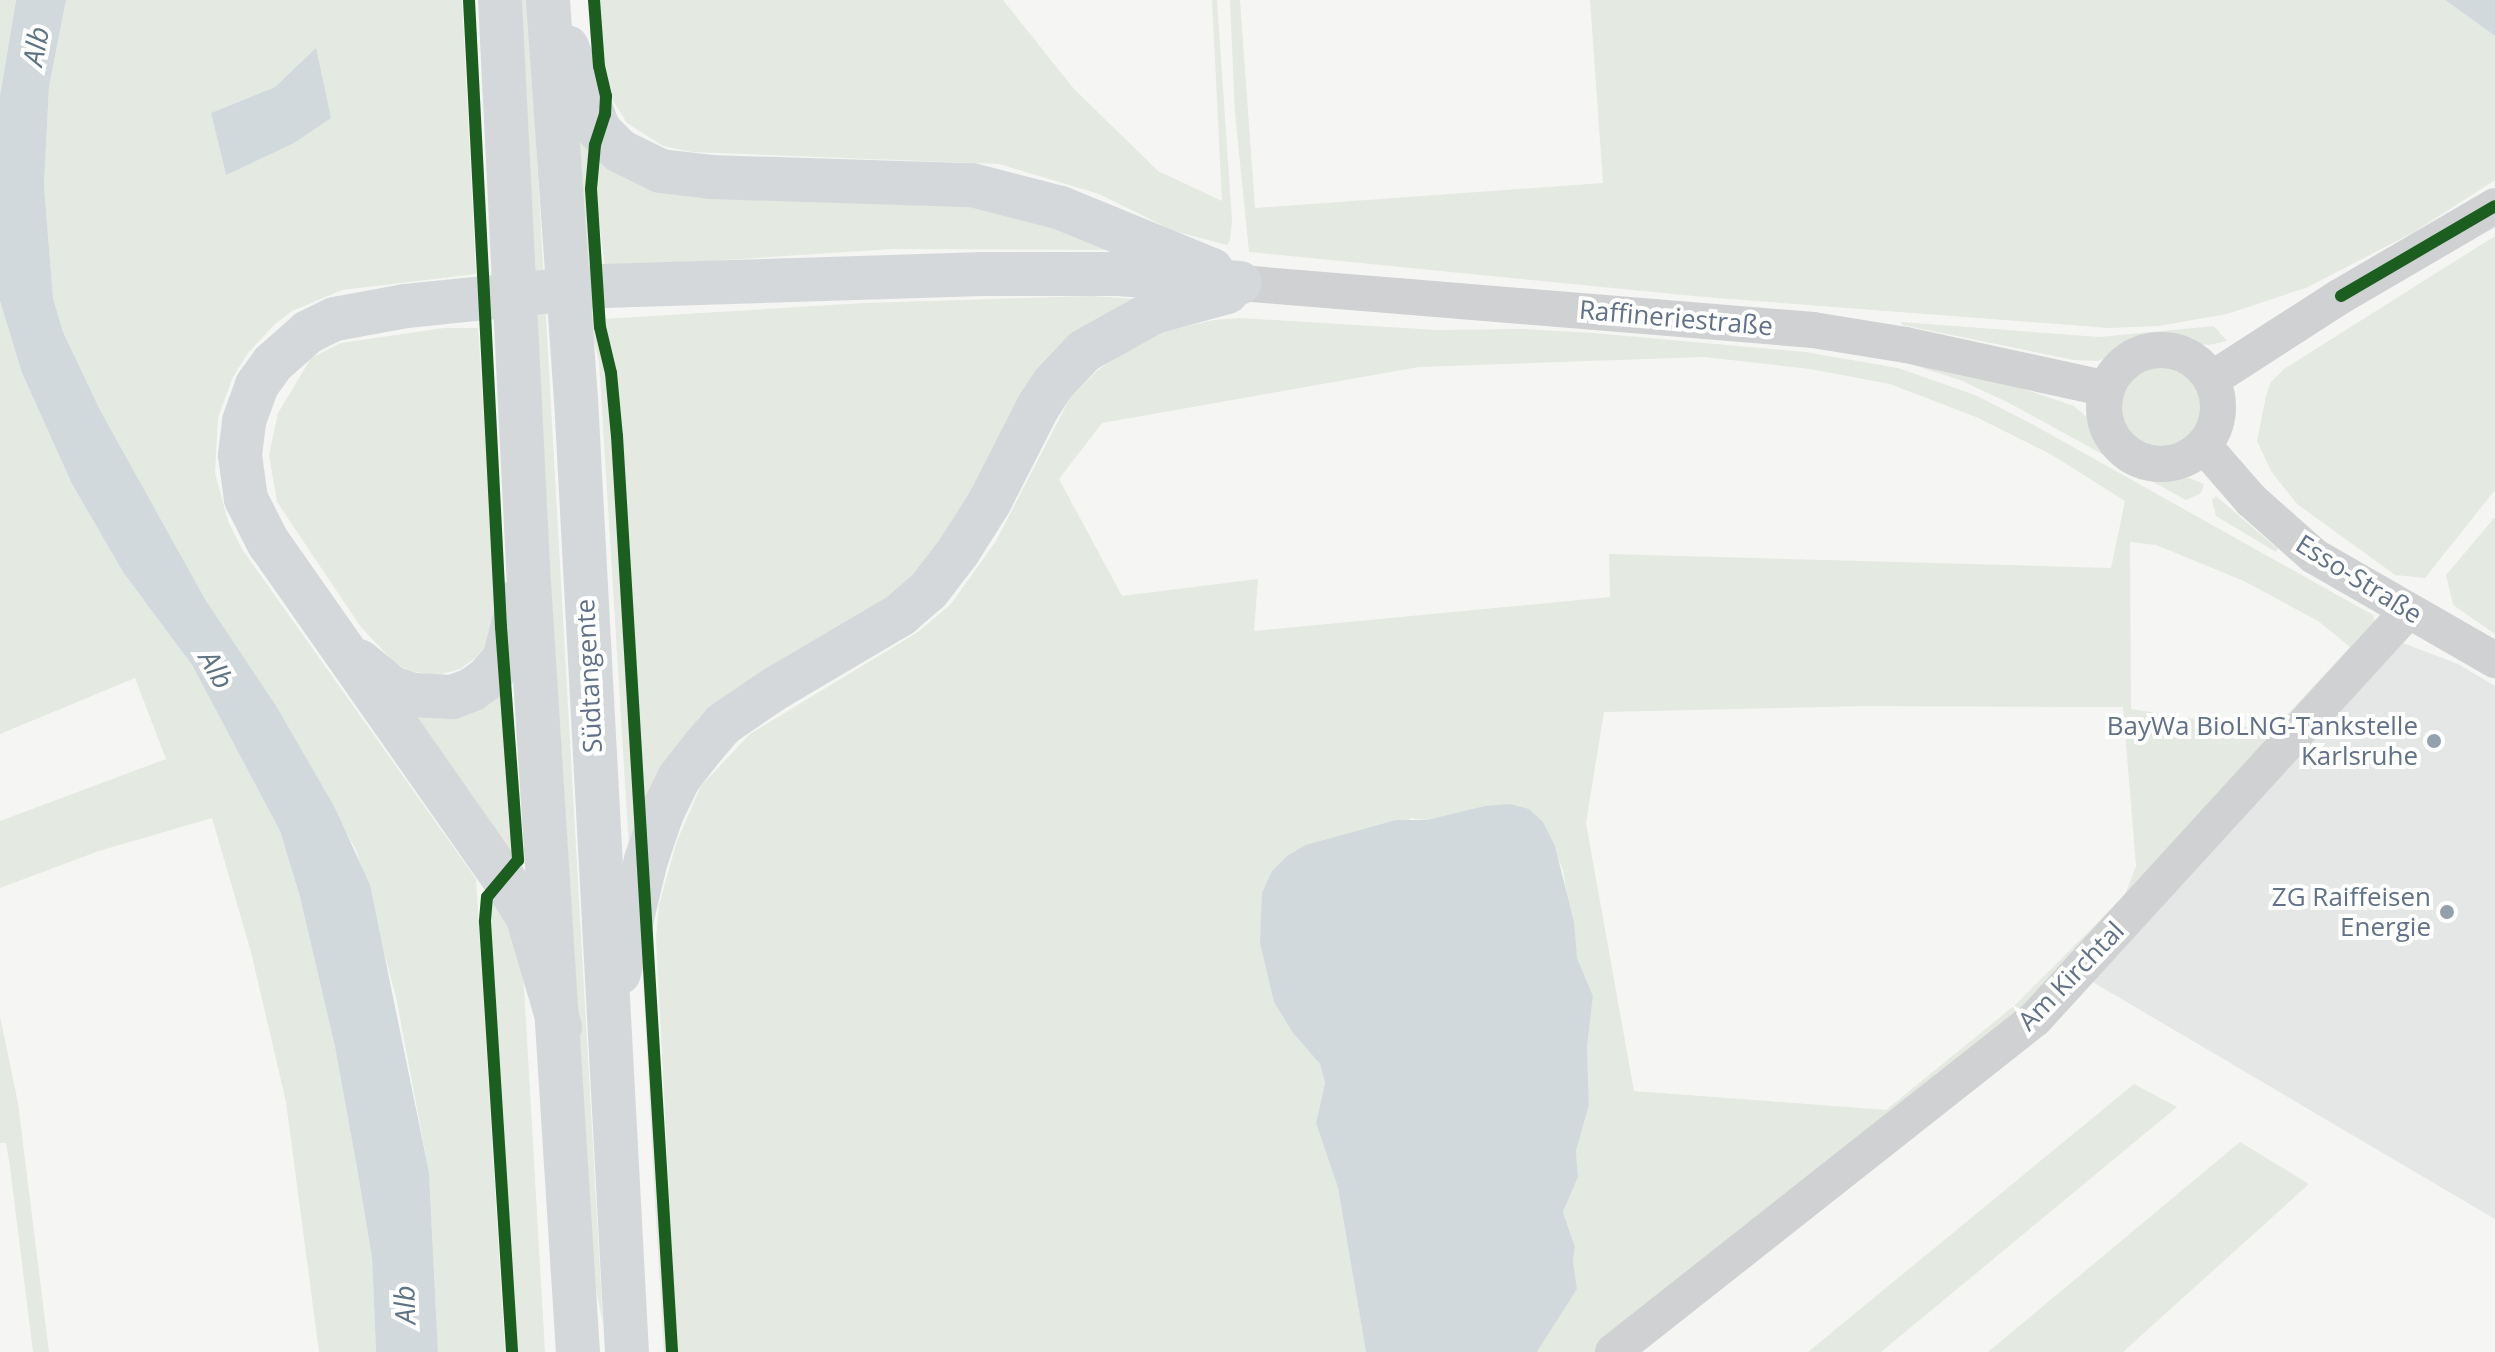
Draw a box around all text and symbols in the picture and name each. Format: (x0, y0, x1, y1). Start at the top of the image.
water label: Alb (15, 24, 55, 68)
street label: Raffineriestraße (1578, 294, 1774, 342)
street label: Esso-Straße (2290, 528, 2428, 630)
street label: Südtangente (569, 598, 609, 754)
water label: Alb (193, 644, 241, 694)
place label: BayWa BioLNG-Tankstelle Karlsruhe (2107, 710, 2418, 772)
marker: BayWa BioLNG-Tankstelle Karlsruhe (2425, 732, 2443, 750)
place label: ZG Raiffeisen Energie (2272, 881, 2431, 942)
marker: ZG Raiffeisen Energie (2438, 903, 2456, 921)
street label: Am Kirchtal (2011, 915, 2131, 1037)
water label: Alb (387, 1285, 421, 1325)

